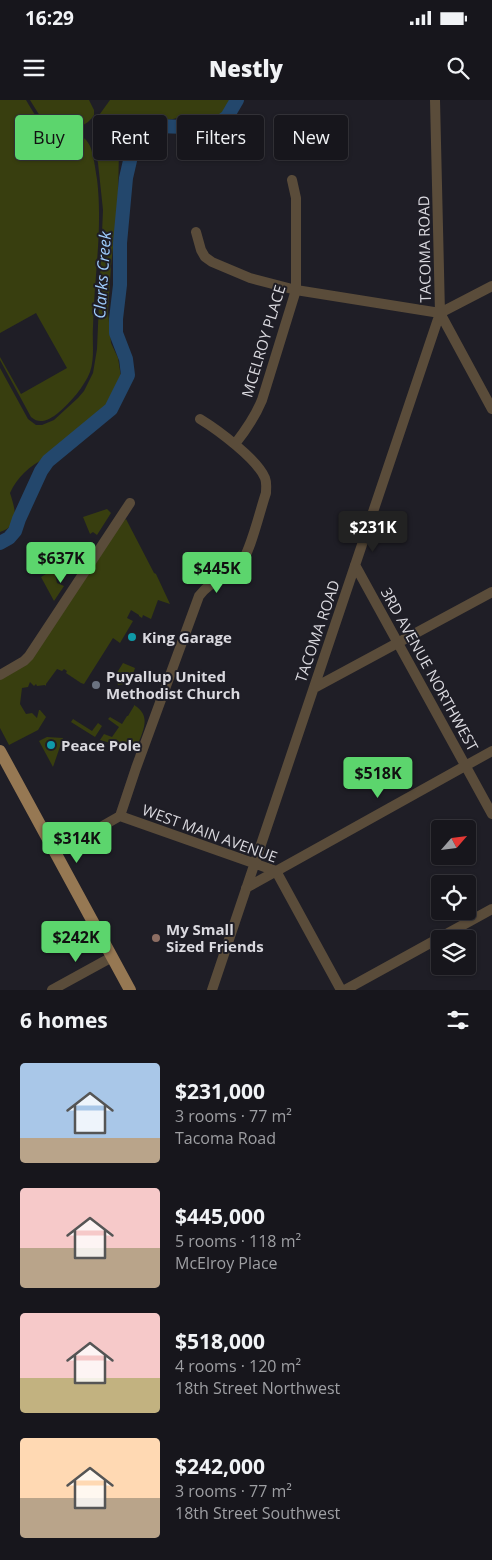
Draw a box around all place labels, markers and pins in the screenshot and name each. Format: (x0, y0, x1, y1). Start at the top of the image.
pin: $231K (338, 510, 408, 553)
pin: $637K (26, 542, 96, 584)
pin: $445K (182, 552, 252, 594)
place label: King Garage (142, 627, 232, 647)
marker: King Garage (126, 631, 138, 643)
place label: Puyallup United Methodist Church (106, 666, 240, 703)
marker: Puyallup United Methodist Church (90, 679, 102, 691)
place label: Peace Pole (61, 735, 141, 755)
marker: Peace Pole (45, 739, 57, 751)
pin: $518K (343, 756, 413, 799)
pin: $314K (42, 822, 112, 864)
place label: My Small Sized Friends (166, 919, 264, 956)
pin: $242K (41, 920, 111, 963)
marker: My Small Sized Friends (150, 932, 162, 944)

